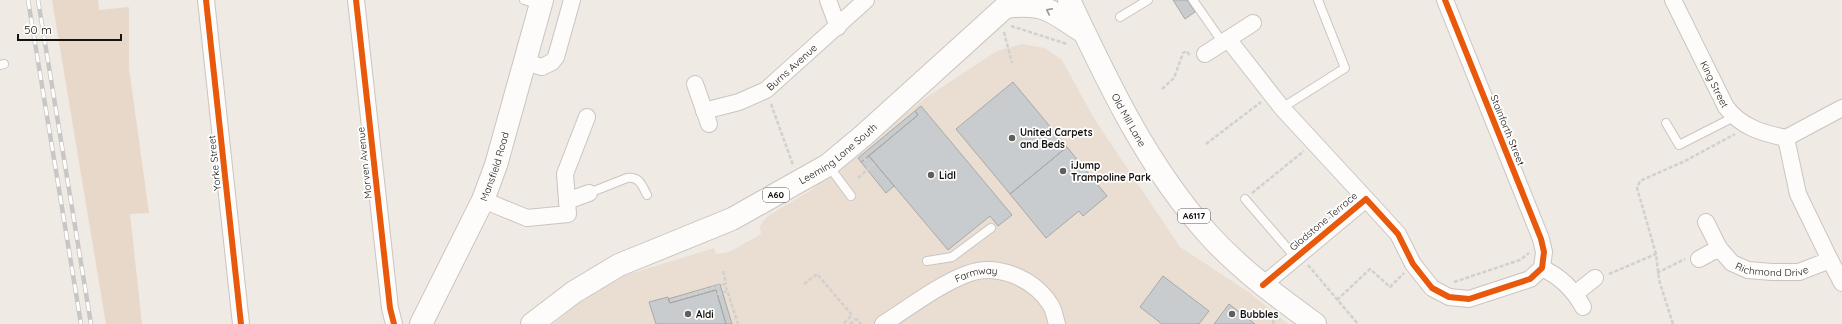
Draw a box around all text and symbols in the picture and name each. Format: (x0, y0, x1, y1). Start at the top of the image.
one-way arrow (1046, 8, 1054, 16)
scale bar (18, 16, 121, 42)
text: 50 m (24, 22, 52, 37)
street label: Burns Avenue (764, 41, 820, 94)
street label: King Street (1697, 59, 1732, 111)
street label: Old Mill Lane (1109, 91, 1149, 149)
street label: Stainforth Street (1487, 93, 1528, 168)
street label: Leeming Lane South (796, 120, 880, 187)
street label: Morven Avenue (354, 126, 375, 200)
place label: United Carpets and Beds (1020, 126, 1093, 151)
street label: Mansfield Road (477, 131, 512, 203)
marker: United Carpets and Beds (1007, 133, 1017, 143)
street label: Yorke Street (205, 134, 224, 191)
place label: iJump Trampoline Park (1071, 159, 1151, 184)
marker: iJump Trampoline Park (1058, 166, 1068, 176)
place label: Lidl (939, 169, 956, 182)
marker: Lidl (926, 170, 936, 180)
road number: A60 (763, 188, 789, 202)
street label: Gladstone Terrace (1287, 189, 1360, 254)
road number: A6117 (1178, 209, 1210, 223)
street label: Richmond Drive (1733, 259, 1811, 279)
street label: Farmway (953, 264, 998, 285)
place label: Aldi (696, 308, 714, 321)
place label: Bubbles (1240, 308, 1278, 321)
marker: Aldi (683, 309, 693, 319)
marker: Bubbles (1227, 309, 1237, 319)

